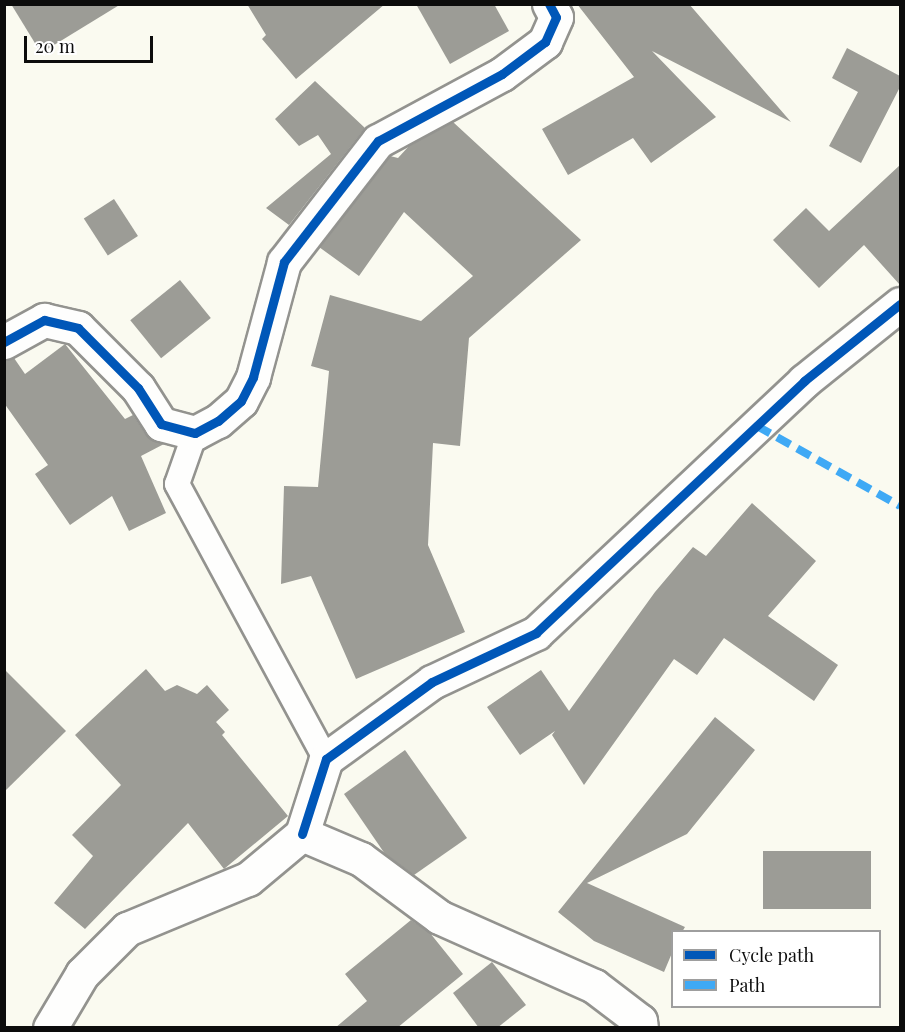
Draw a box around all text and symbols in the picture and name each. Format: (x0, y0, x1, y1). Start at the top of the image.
scale bar (27, 24, 156, 62)
text: 20 m (35, 34, 75, 58)
legend (671, 930, 881, 1008)
text: Cycle path (729, 943, 814, 967)
text: Path (729, 973, 765, 997)

